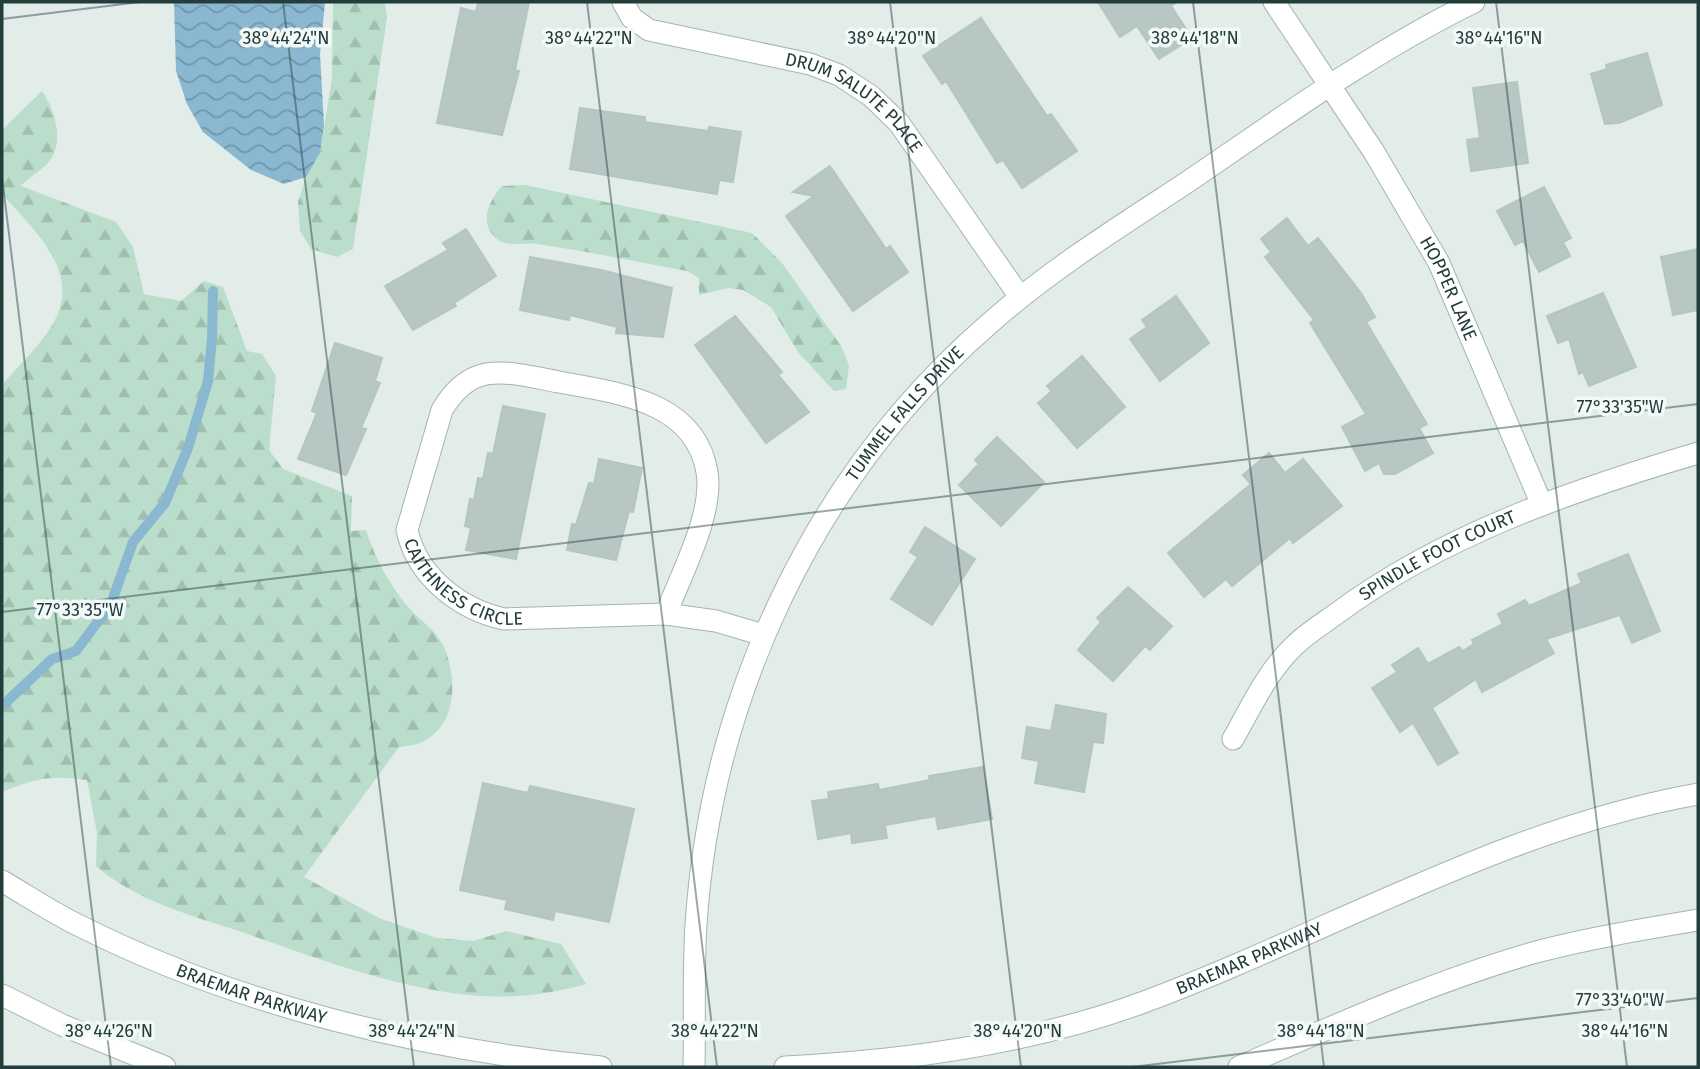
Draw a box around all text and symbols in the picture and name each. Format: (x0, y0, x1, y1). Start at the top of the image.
text: 38°44'24"N (242, 27, 330, 49)
text: 38°44'22"N (545, 27, 633, 49)
text: 38°44'20"N (848, 27, 936, 49)
text: 38°44'18"N (1151, 27, 1239, 49)
text: 38°44'16"N (1455, 27, 1543, 49)
street label: DRUM SALUTE PLACE (783, 48, 927, 157)
street label: HOPPER LANE (1415, 232, 1482, 344)
street label: TUMMEL FALLS DRIVE (841, 341, 969, 485)
text: 77°33'35"W (1577, 396, 1664, 418)
street label: SPINDLE FOOT COURT (1355, 505, 1520, 605)
street label: CAITHNESS CIRCLE (399, 535, 523, 630)
text: 77°33'35"W (37, 599, 124, 621)
street label: BRAEMAR PARKWAY (1173, 917, 1326, 1000)
street label: BRAEMAR PARKWAY (173, 959, 329, 1029)
text: 77°33'40"W (1576, 989, 1664, 1011)
text: 38°44'26"N (65, 1020, 153, 1042)
text: 38°44'24"N (368, 1020, 456, 1042)
text: 38°44'22"N (671, 1020, 759, 1042)
text: 38°44'20"N (974, 1020, 1062, 1042)
text: 38°44'18"N (1277, 1020, 1365, 1042)
text: 38°44'16"N (1581, 1020, 1669, 1042)

